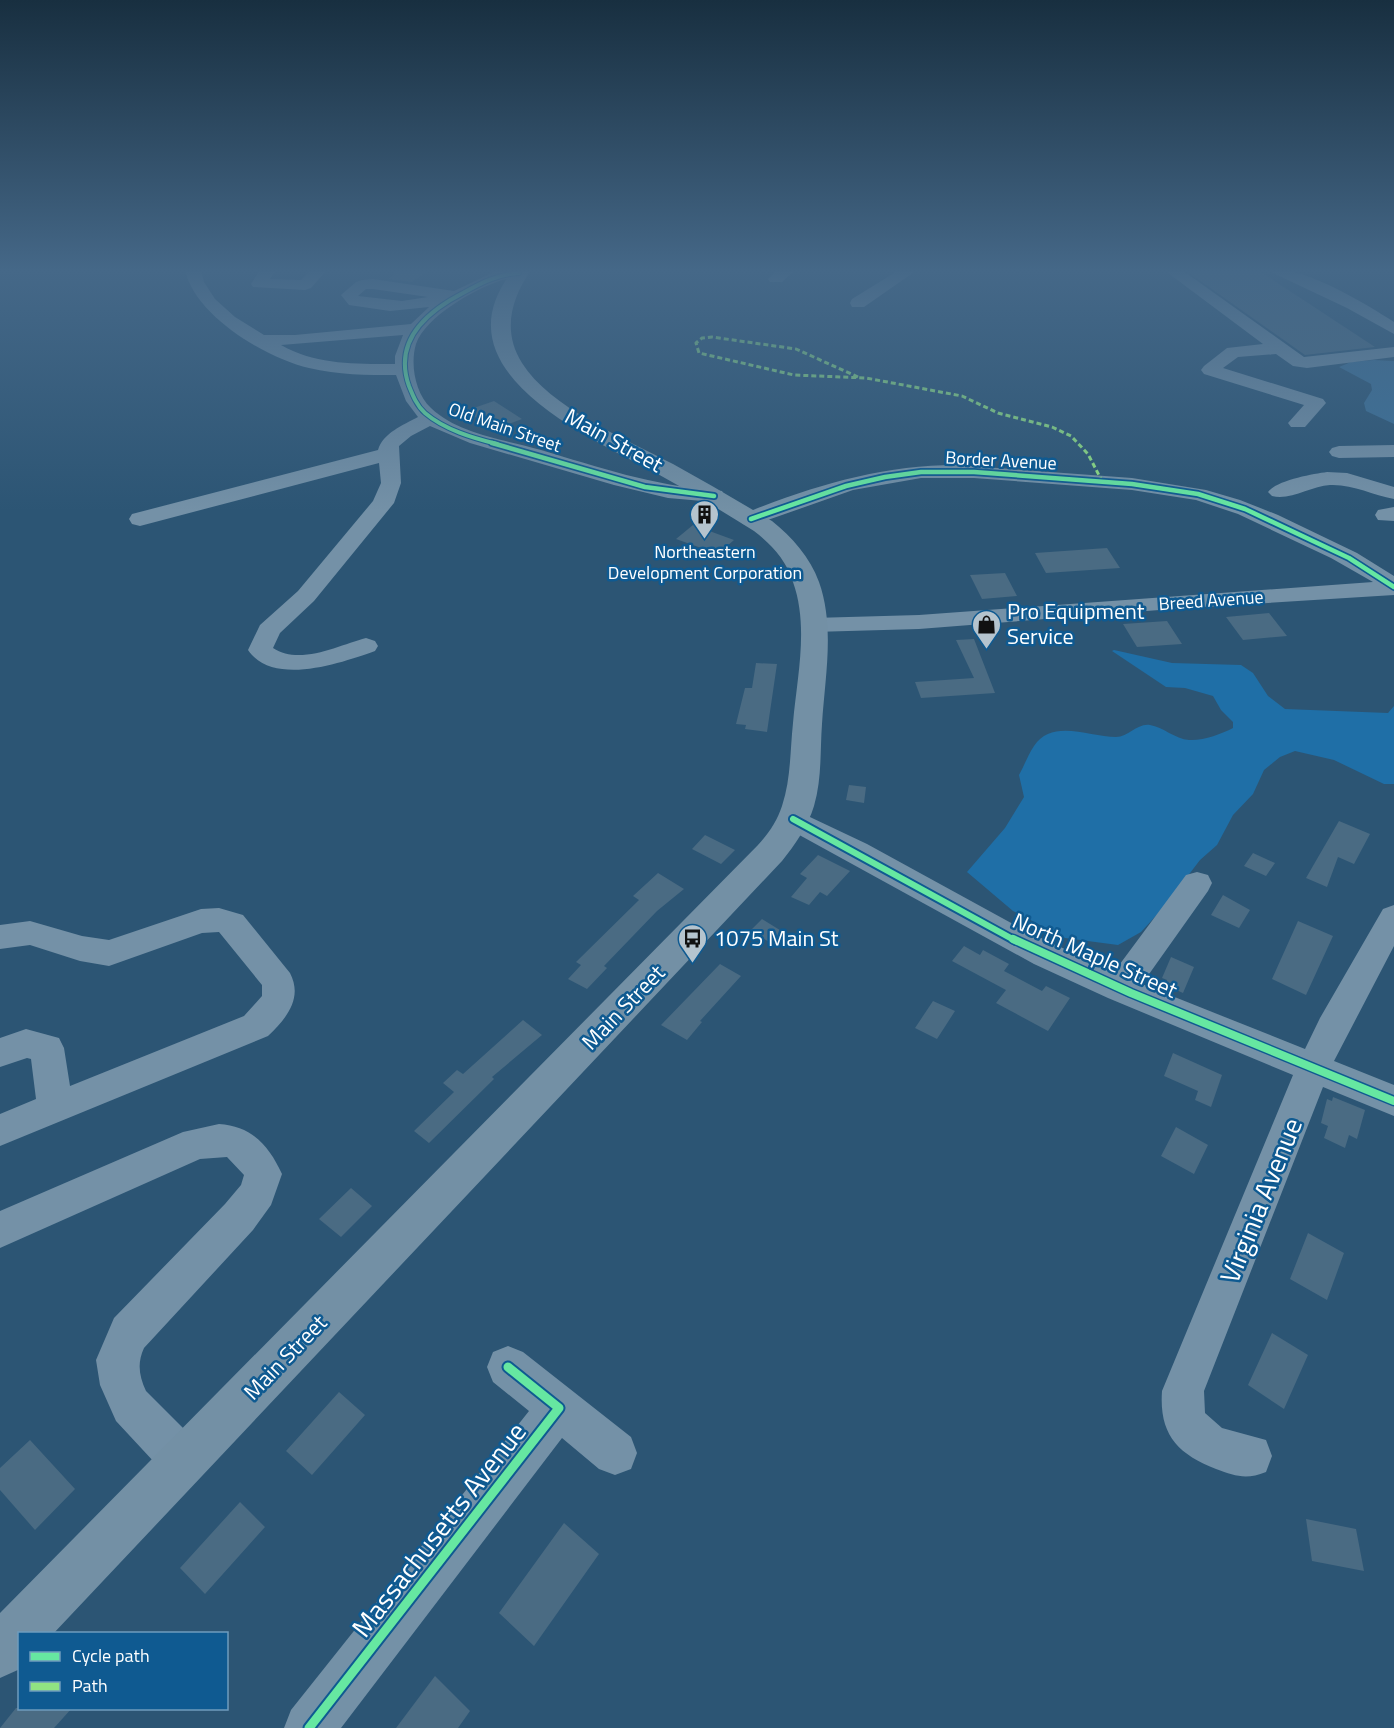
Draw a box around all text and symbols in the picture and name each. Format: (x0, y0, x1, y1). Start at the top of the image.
street label: Old Main Street (445, 395, 566, 459)
street label: Main Street (559, 399, 670, 481)
street label: Border Avenue (945, 444, 1057, 476)
building icon: Northeastern Development Corporation (689, 498, 721, 540)
place label: Northeastern Development Corporation (608, 538, 802, 586)
street label: Breed Avenue (1158, 583, 1264, 617)
place label: Pro Equipment Service (1007, 594, 1145, 653)
shop icon: Pro Equipment Service (970, 608, 1002, 650)
street label: North Maple Street (1007, 903, 1183, 1007)
place label: 1075 Main St (714, 921, 839, 955)
bus stop icon: 1075 Main St (677, 922, 709, 964)
street label: Main Street (573, 956, 673, 1058)
street label: Virginia Avenue (1208, 1111, 1312, 1289)
street label: Main Street (235, 1306, 335, 1408)
street label: Massachusetts Avenue (341, 1413, 535, 1645)
legend (18, 1632, 228, 1710)
text: Cycle path (72, 1642, 150, 1669)
text: Path (72, 1672, 108, 1699)

